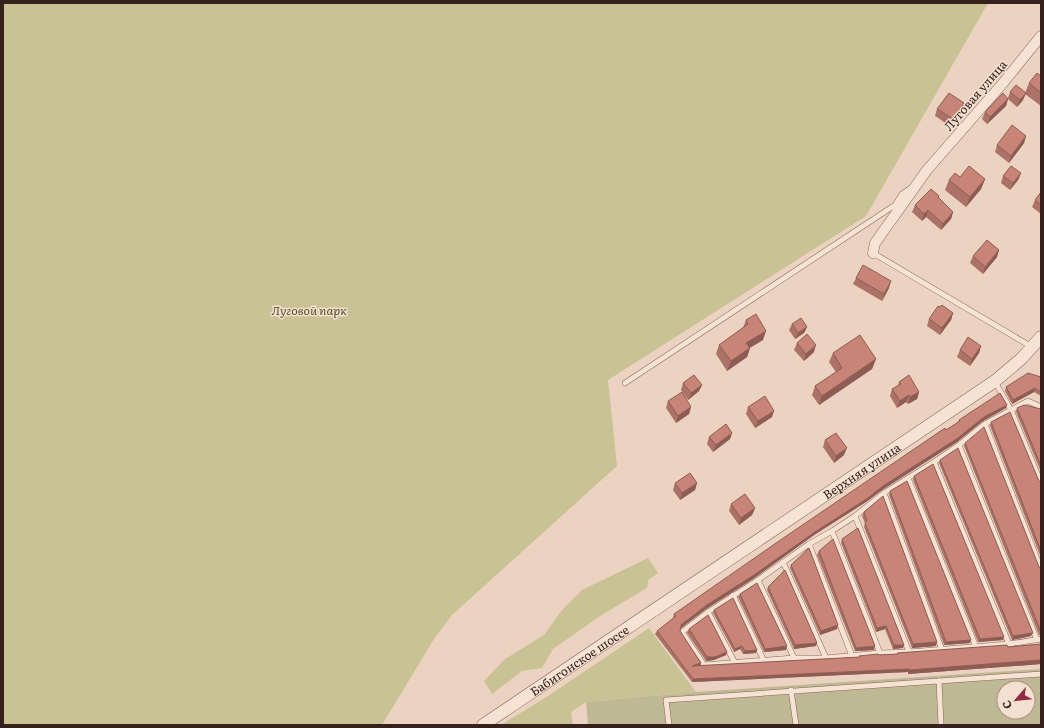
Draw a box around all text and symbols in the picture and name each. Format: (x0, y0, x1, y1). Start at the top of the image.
street label: Луговая улица (939, 55, 1011, 134)
park label: Луговой парк (271, 301, 347, 319)
street label: Верхняя улица (819, 438, 904, 503)
street label: Бабигонское шоссе (526, 621, 632, 700)
north arrow (996, 680, 1036, 720)
text: С (997, 698, 1015, 712)

